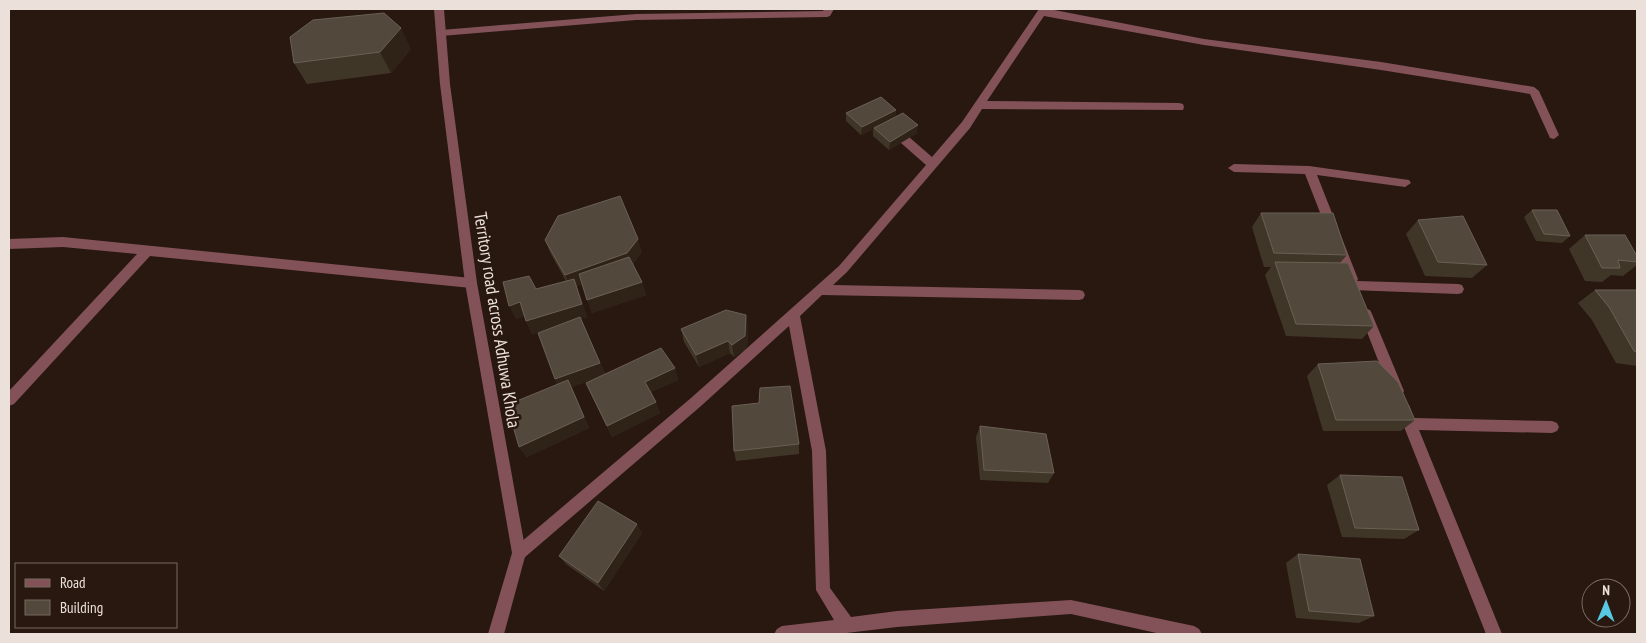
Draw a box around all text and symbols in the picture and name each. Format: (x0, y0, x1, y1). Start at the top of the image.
street label: Territory road across Adhuwa Khola (469, 210, 526, 429)
legend (15, 563, 178, 628)
text: Road (60, 573, 86, 592)
north arrow (1581, 578, 1631, 628)
text: N (1602, 581, 1610, 599)
text: Building (60, 598, 103, 617)

